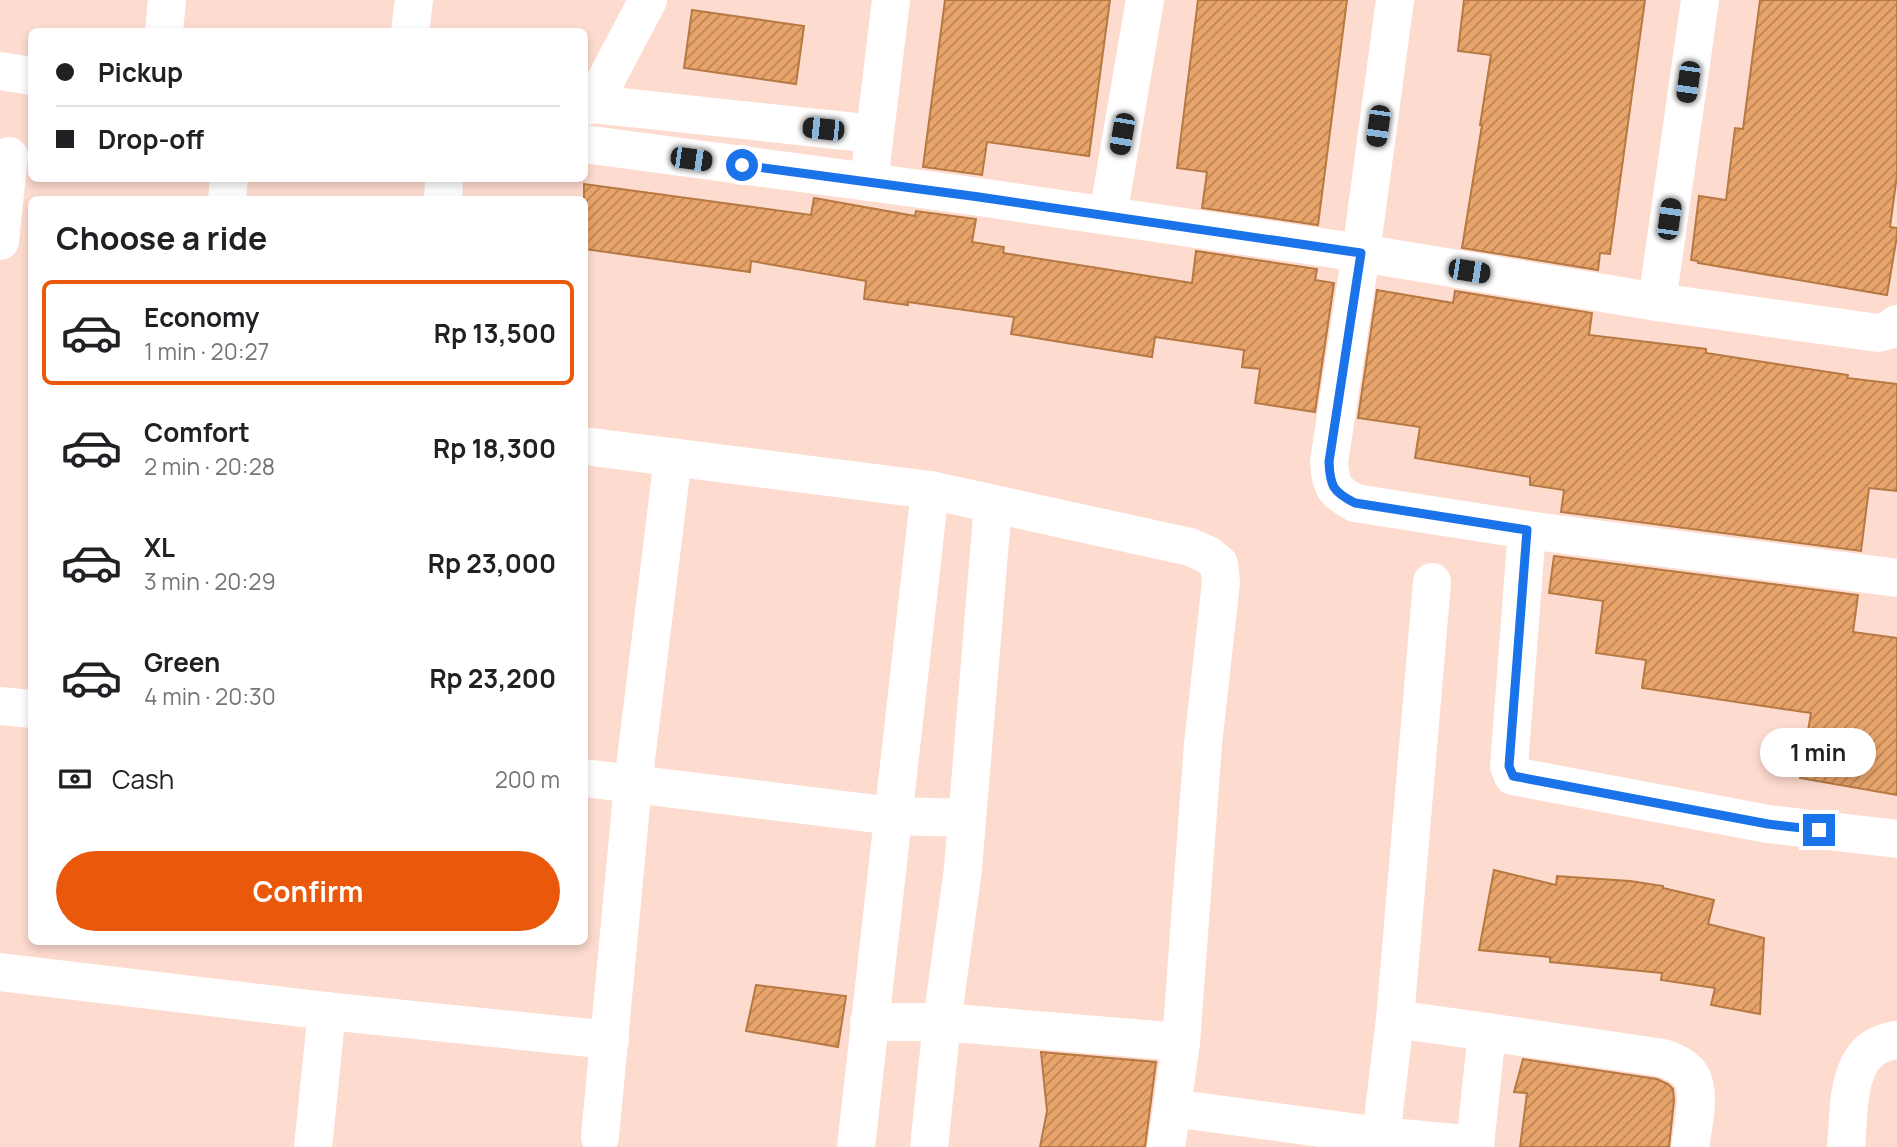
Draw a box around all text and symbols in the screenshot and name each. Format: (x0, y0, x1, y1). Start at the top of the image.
text: Pickup (98, 54, 183, 90)
car (1675, 60, 1702, 104)
car (1365, 104, 1392, 148)
car (1109, 111, 1136, 157)
car (802, 116, 845, 142)
text: Drop-off (98, 121, 204, 157)
car (669, 146, 714, 172)
route start (726, 149, 758, 181)
car (1656, 197, 1683, 241)
text: Choose a ride (56, 216, 267, 260)
car (1447, 257, 1492, 285)
text: Economy (144, 299, 259, 335)
icon: car (60, 301, 123, 364)
text: Rp 13,500 (434, 315, 556, 351)
text: 1 min · 20:27 (144, 335, 269, 367)
text: Comfort (144, 414, 250, 450)
icon: car (60, 416, 123, 479)
text: Rp 18,300 (433, 430, 556, 466)
text: 2 min · 20:28 (144, 450, 275, 482)
text: XL (144, 529, 175, 565)
icon: car (60, 531, 123, 594)
text: Rp 23,000 (428, 545, 556, 581)
text: 3 min · 20:29 (144, 565, 276, 597)
text: Green (144, 644, 220, 680)
icon: car (60, 646, 123, 709)
text: Rp 23,200 (429, 660, 556, 696)
text: 4 min · 20:30 (144, 680, 276, 712)
callout: 1 min (1761, 728, 1877, 778)
text: 1 min (1790, 736, 1846, 768)
icon: cash (56, 760, 94, 798)
text: Cash (112, 761, 174, 797)
text: 200 m (495, 763, 560, 795)
route end (1803, 814, 1835, 846)
button: Confirm (56, 851, 560, 931)

